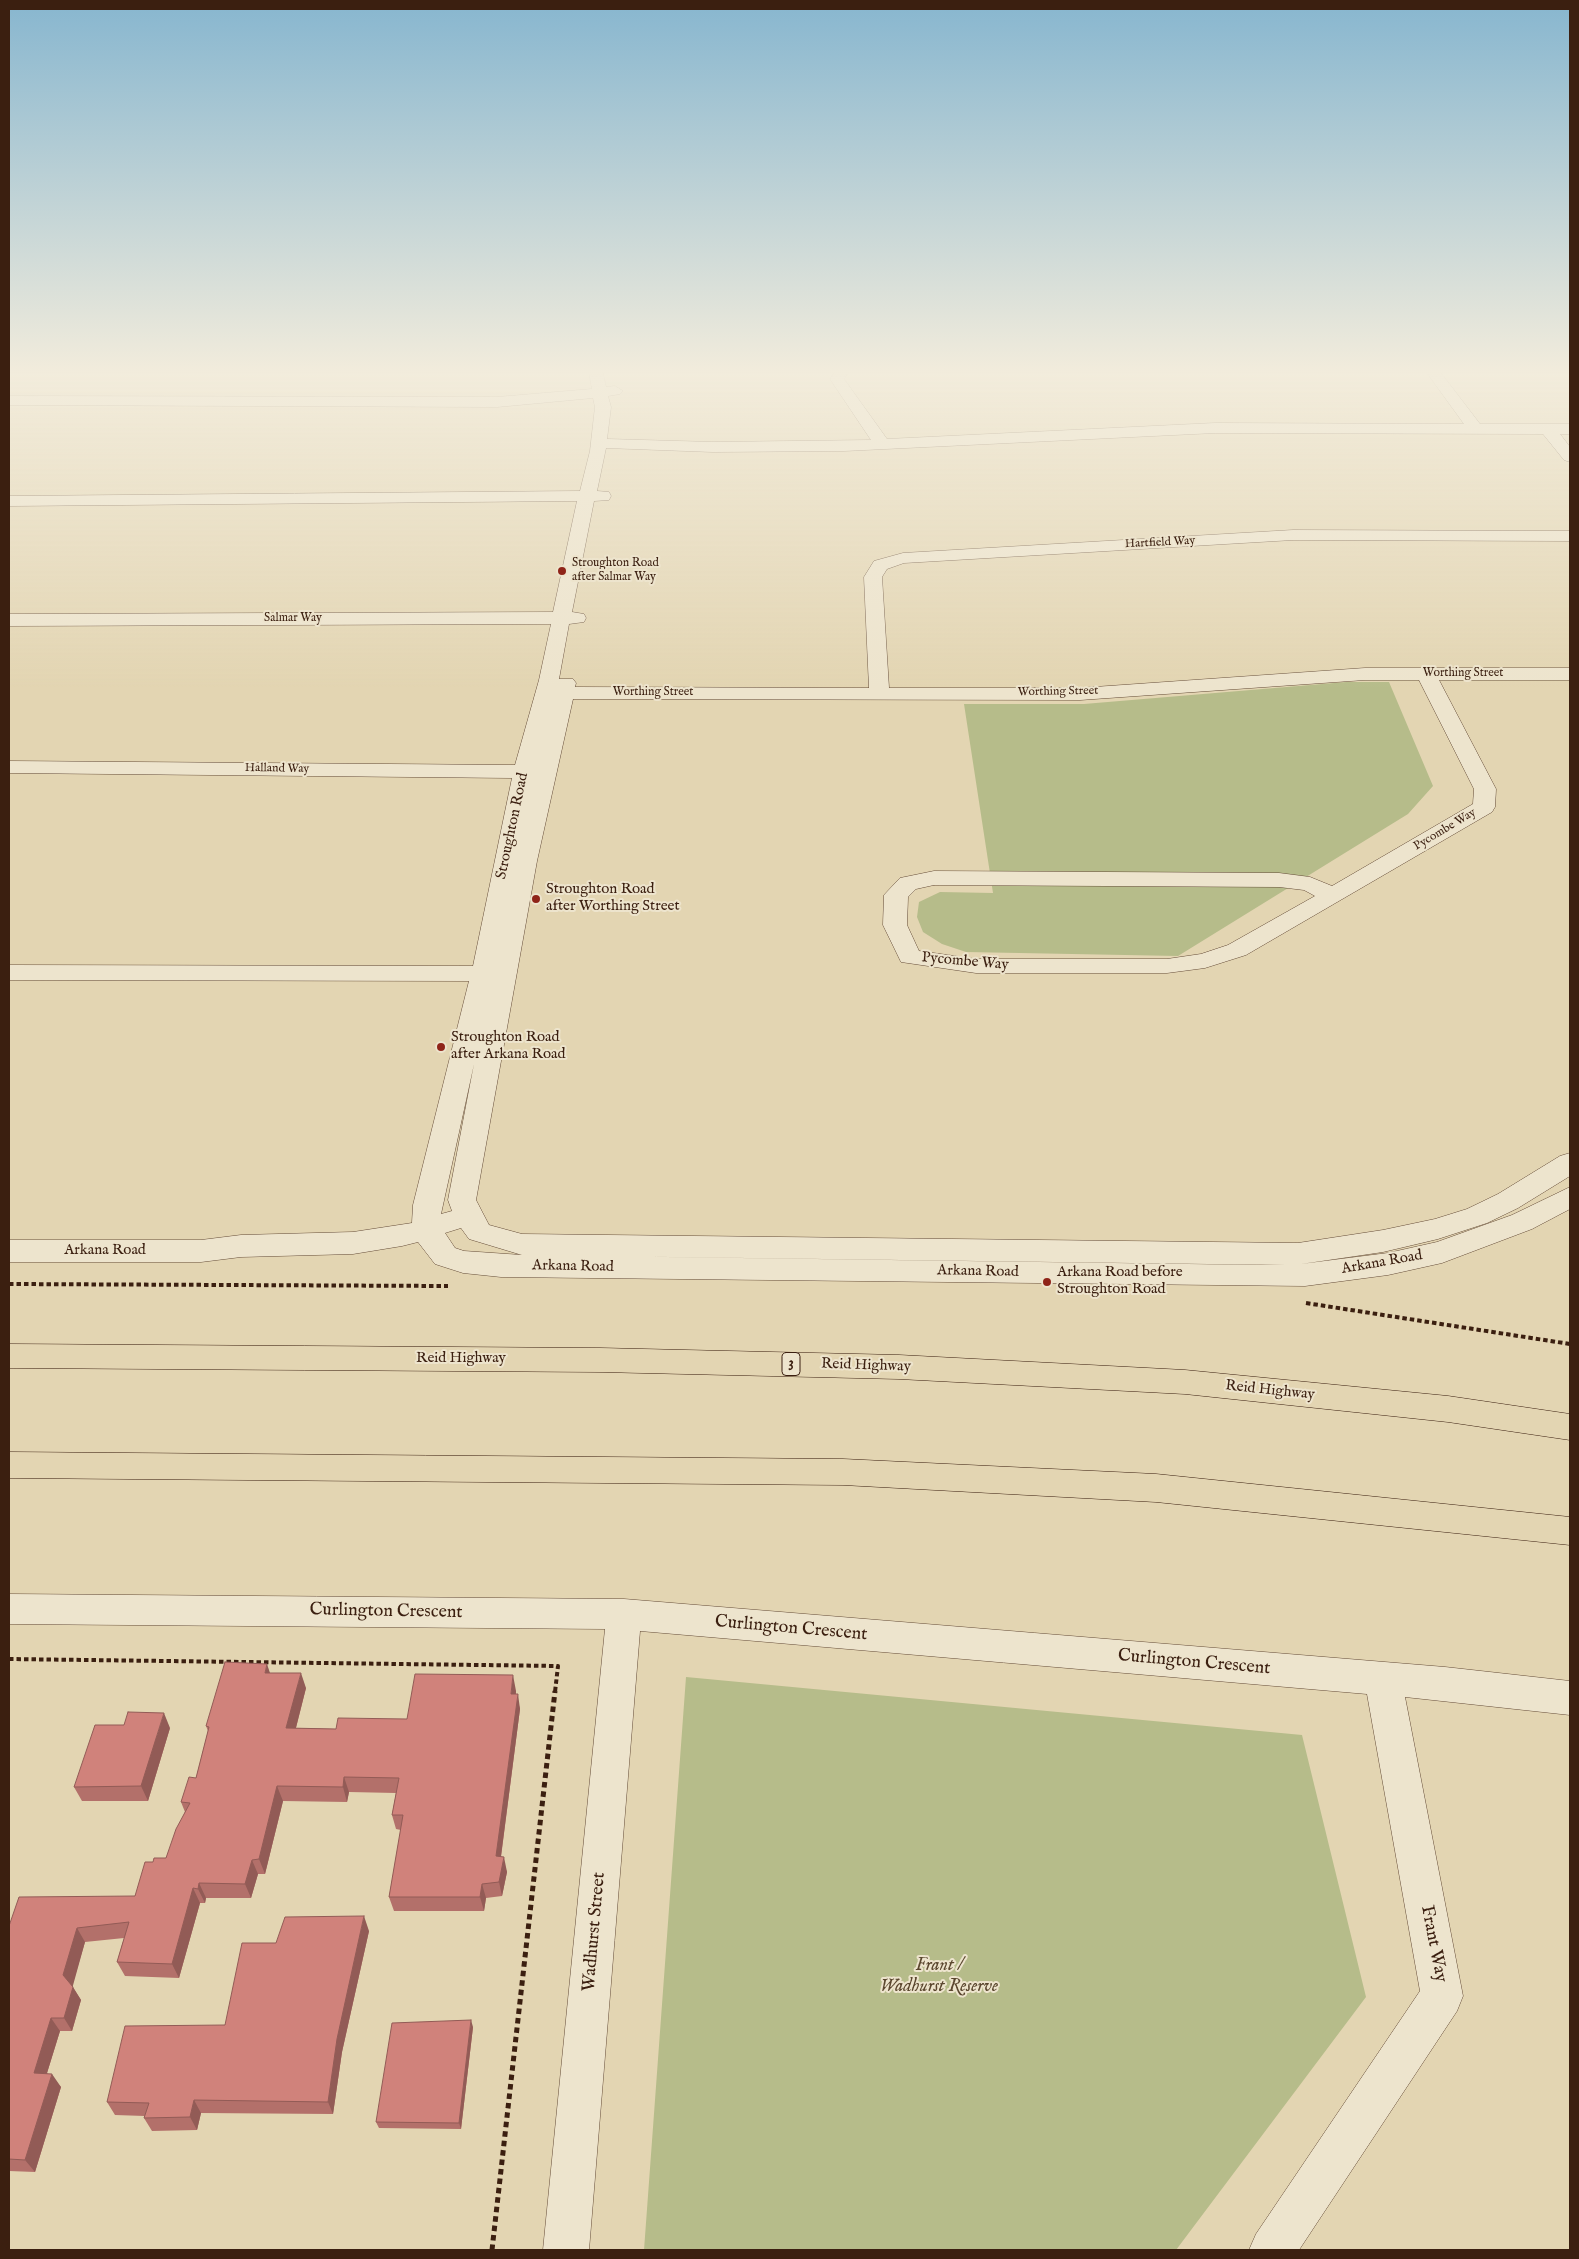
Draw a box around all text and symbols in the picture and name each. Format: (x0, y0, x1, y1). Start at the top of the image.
street label: Hartfield Way (1124, 534, 1196, 552)
place label: Stroughton Road after Salmar Way (572, 557, 659, 585)
marker: Stroughton Road after Salmar Way (556, 565, 568, 577)
street label: Salmar Way (264, 612, 322, 626)
street label: Worthing Street (1423, 667, 1503, 681)
street label: Worthing Street (1018, 684, 1098, 700)
street label: Worthing Street (613, 686, 693, 700)
street label: Halland Way (245, 761, 309, 777)
street label: Stroughton Road (493, 771, 533, 881)
street label: Pycombe Way (1411, 806, 1479, 854)
place label: Stroughton Road after Worthing Street (546, 881, 680, 916)
marker: Stroughton Road after Worthing Street (530, 893, 542, 905)
street label: Pycombe Way (921, 949, 1009, 975)
place label: Stroughton Road after Arkana Road (451, 1029, 565, 1064)
marker: Stroughton Road after Arkana Road (435, 1041, 447, 1053)
street label: Arkana Road (64, 1242, 146, 1260)
street label: Arkana Road (1340, 1247, 1424, 1279)
street label: Arkana Road (532, 1257, 614, 1277)
street label: Arkana Road (937, 1262, 1019, 1282)
place label: Arkana Road before Stroughton Road (1057, 1264, 1183, 1299)
marker: Arkana Road before Stroughton Road (1041, 1276, 1053, 1288)
street label: Reid Highway (416, 1350, 506, 1368)
road number: 3 (782, 1352, 800, 1376)
street label: Reid Highway (821, 1355, 911, 1377)
street label: Reid Highway (1224, 1377, 1316, 1405)
street label: Curlington Crescent (309, 1600, 463, 1624)
street label: Curlington Crescent (714, 1612, 868, 1646)
street label: Curlington Crescent (1117, 1646, 1271, 1680)
street label: Wadhurst Street (579, 1871, 611, 1993)
street label: Frant Way (1415, 1904, 1451, 1984)
park label: Frant / Wadhurst Reserve (880, 1955, 998, 1998)

